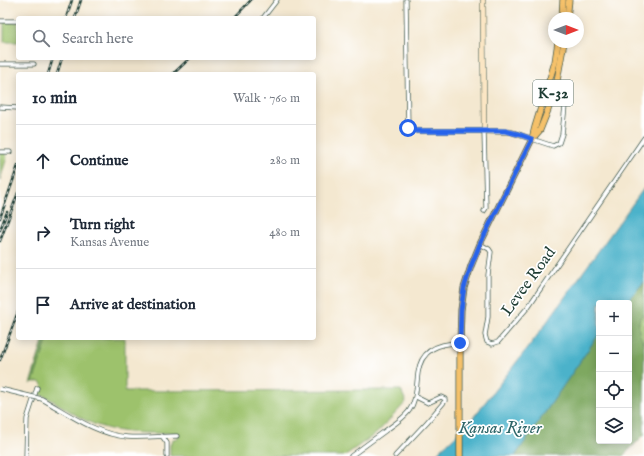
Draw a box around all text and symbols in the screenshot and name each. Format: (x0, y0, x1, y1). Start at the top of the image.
north arrow (548, 12, 584, 48)
search box (16, 16, 316, 60)
icon: search (30, 27, 52, 49)
text: Search here (62, 29, 133, 48)
road number: K-32 (533, 80, 573, 106)
text: 10 min (32, 88, 77, 109)
text: Walk · 760 m (233, 90, 300, 107)
route start (399, 119, 417, 137)
icon: ahead (32, 150, 54, 172)
text: Continue (70, 151, 128, 170)
text: 280 m (270, 152, 300, 169)
text: Turn right (70, 215, 135, 234)
icon: right (32, 222, 54, 244)
text: 480 m (269, 224, 300, 241)
text: Kansas Avenue (70, 234, 149, 251)
street label: Levee Road (497, 243, 561, 320)
icon: arrive (32, 294, 54, 316)
text: Arrive at destination (70, 295, 196, 314)
map controls (596, 300, 632, 444)
button: + (596, 300, 632, 336)
route end (451, 334, 469, 352)
button: − (596, 336, 632, 372)
button: locate (596, 372, 632, 408)
button: layers (596, 408, 632, 444)
water label: Kansas River (458, 418, 543, 439)

